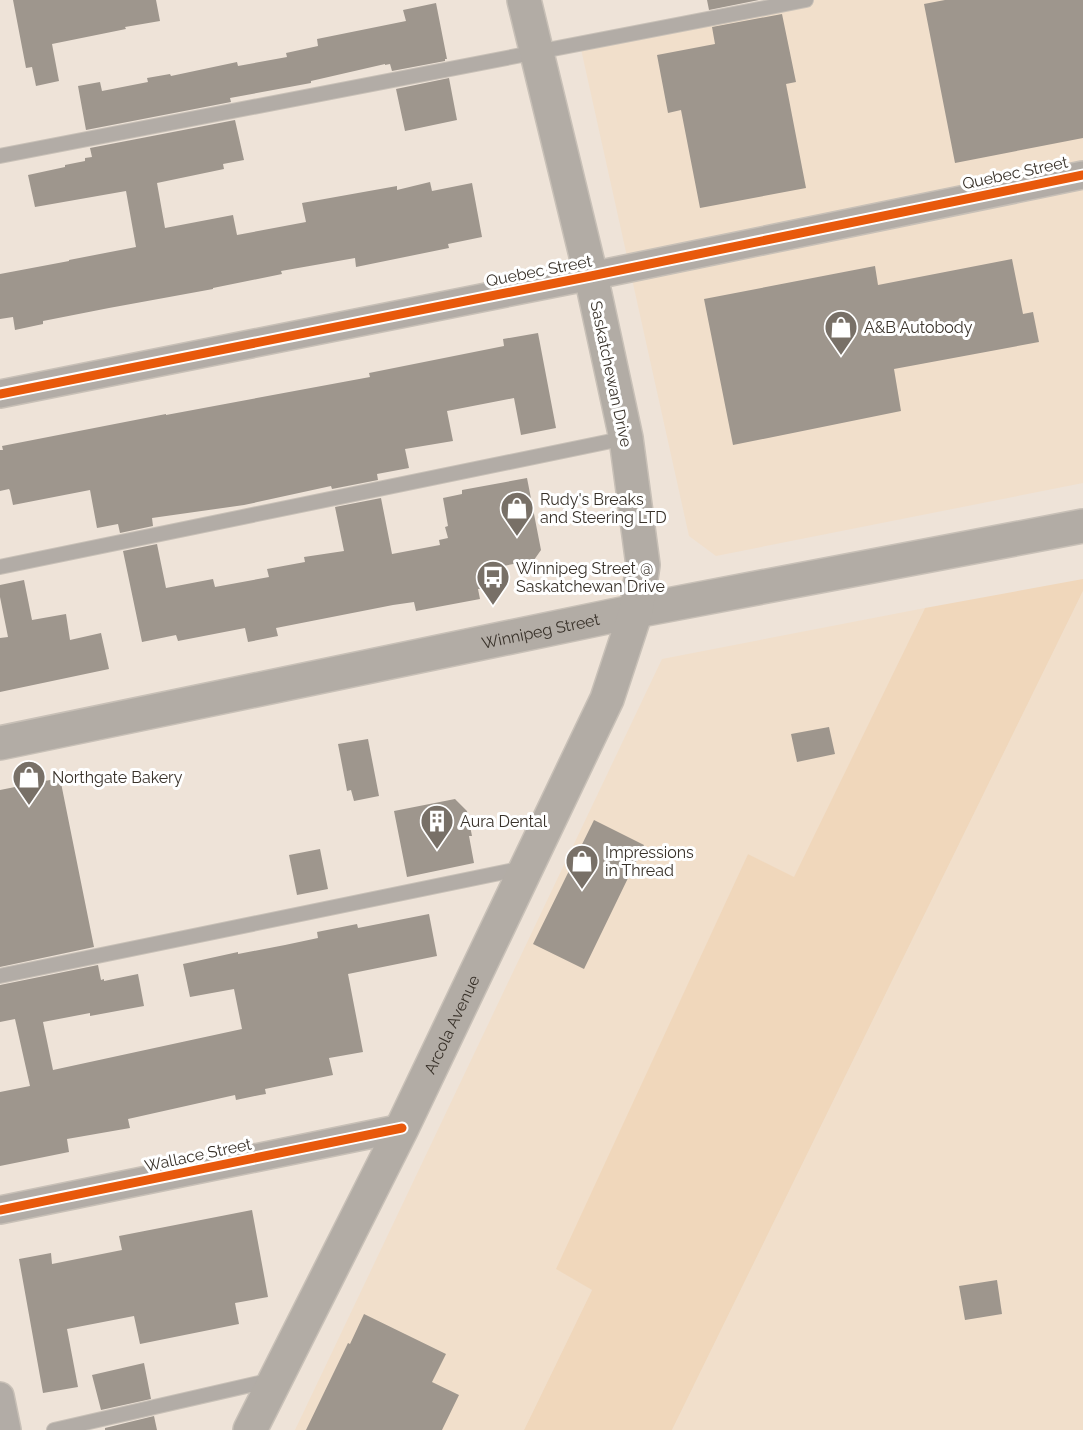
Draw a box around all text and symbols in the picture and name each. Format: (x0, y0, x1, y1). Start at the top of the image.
street label: Quebec Street (961, 152, 1070, 193)
street label: Quebec Street (484, 251, 594, 291)
street label: Saskatchewan Drive (586, 299, 636, 449)
shop icon: A&B Autobody (823, 309, 859, 356)
place label: A&B Autobody (864, 318, 973, 337)
shop icon: Rudy's Breaks and Steering LTD (499, 490, 535, 537)
place label: Rudy's Breaks and Steering LTD (540, 490, 667, 527)
bus stop icon: Winnipeg Street @ Saskatchewan Drive (475, 559, 511, 606)
place label: Winnipeg Street @ Saskatchewan Drive (516, 559, 665, 596)
street label: Winnipeg Street (480, 609, 602, 652)
shop icon: Northgate Bakery (11, 759, 47, 806)
place label: Northgate Bakery (52, 768, 183, 787)
building icon: Aura Dental (419, 803, 455, 850)
place label: Aura Dental (460, 812, 548, 831)
shop icon: Impressions in Thread (564, 843, 600, 890)
place label: Impressions in Thread (605, 843, 694, 880)
street label: Arcola Avenue (420, 972, 483, 1077)
street label: Wallace Street (143, 1134, 254, 1176)

